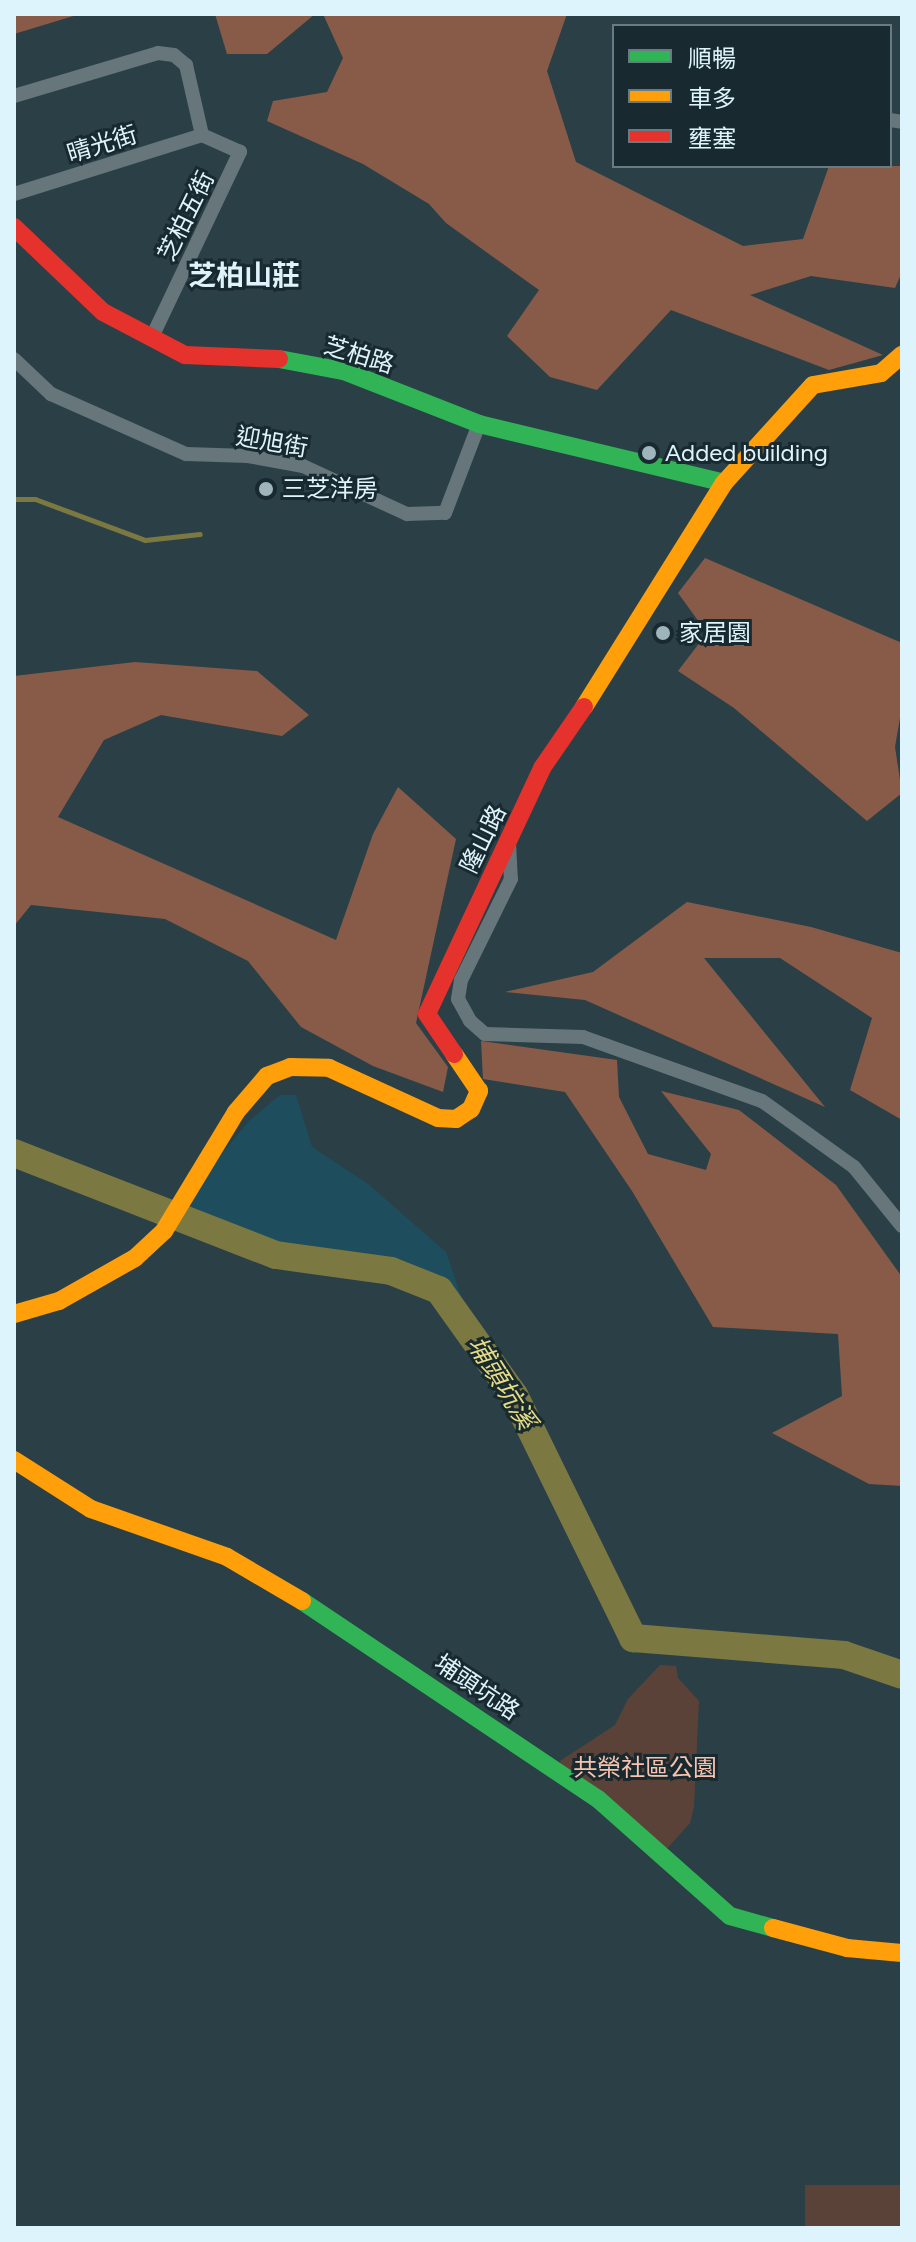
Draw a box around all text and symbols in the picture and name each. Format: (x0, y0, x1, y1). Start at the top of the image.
legend (612, 24, 892, 168)
text: 順暢 (688, 44, 736, 73)
text: 車多 (688, 84, 736, 113)
street label: 晴光街 (63, 120, 141, 168)
text: 壅塞 (688, 124, 736, 153)
street label: 芝柏五街 (152, 167, 220, 265)
district label: 芝柏山莊 (188, 258, 300, 292)
street label: 芝柏路 (320, 331, 398, 379)
street label: 迎旭街 (234, 422, 310, 462)
place label: Added building (665, 439, 828, 467)
marker: Added building (640, 444, 658, 462)
place label: 三芝洋房 (282, 475, 378, 503)
marker: 三芝洋房 (257, 480, 275, 498)
place label: 家居園 (679, 619, 751, 647)
marker: 家居園 (654, 624, 672, 642)
street label: 隆山路 (454, 800, 512, 878)
water label: 埔頭坑溪 (460, 1331, 542, 1435)
street label: 埔頭坑路 (429, 1648, 525, 1726)
park label: 共榮社區公園 (573, 1754, 717, 1782)

